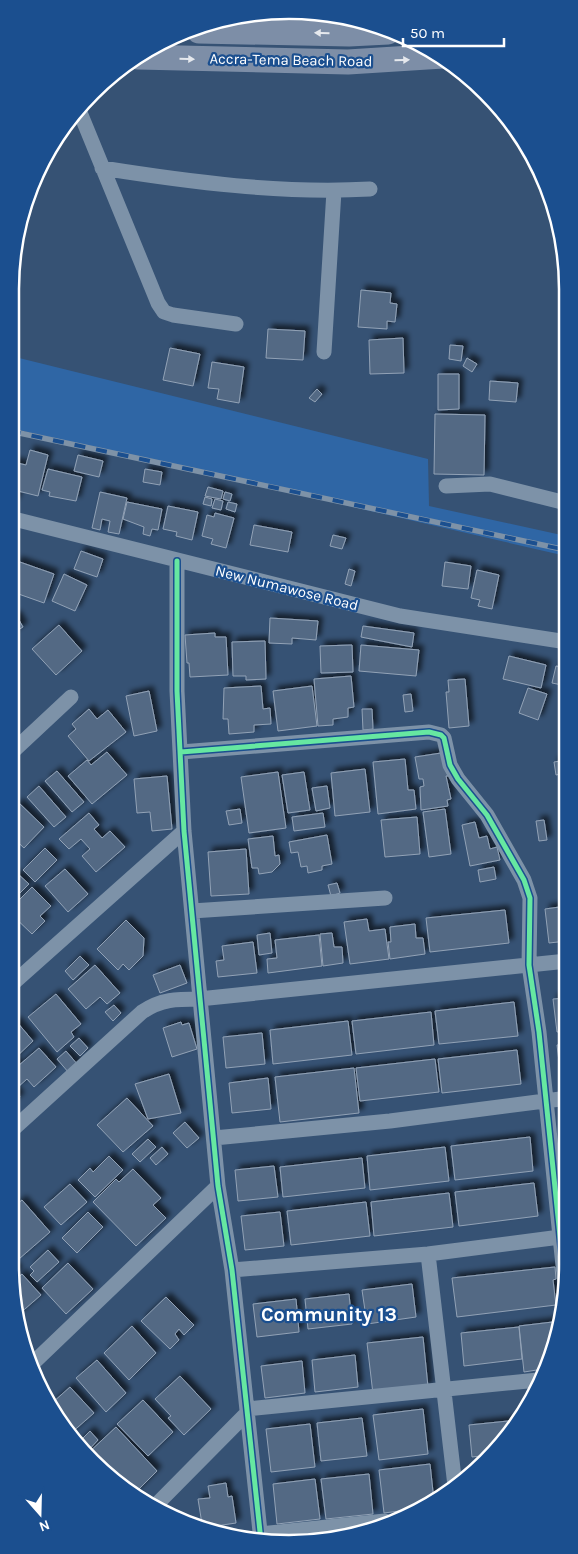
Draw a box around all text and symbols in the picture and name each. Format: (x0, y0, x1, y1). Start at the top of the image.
scale bar (403, 15, 504, 47)
text: 50 m (410, 24, 445, 42)
one-way arrow (313, 29, 329, 37)
street label: Accra-Tema Beach Road (209, 50, 373, 70)
one-way arrow (179, 55, 195, 63)
one-way arrow (394, 56, 410, 64)
street label: New Numawose Road (214, 562, 360, 614)
district label: Community 13 (261, 1303, 397, 1326)
north arrow (15, 1489, 65, 1539)
text: N (37, 1516, 52, 1535)

